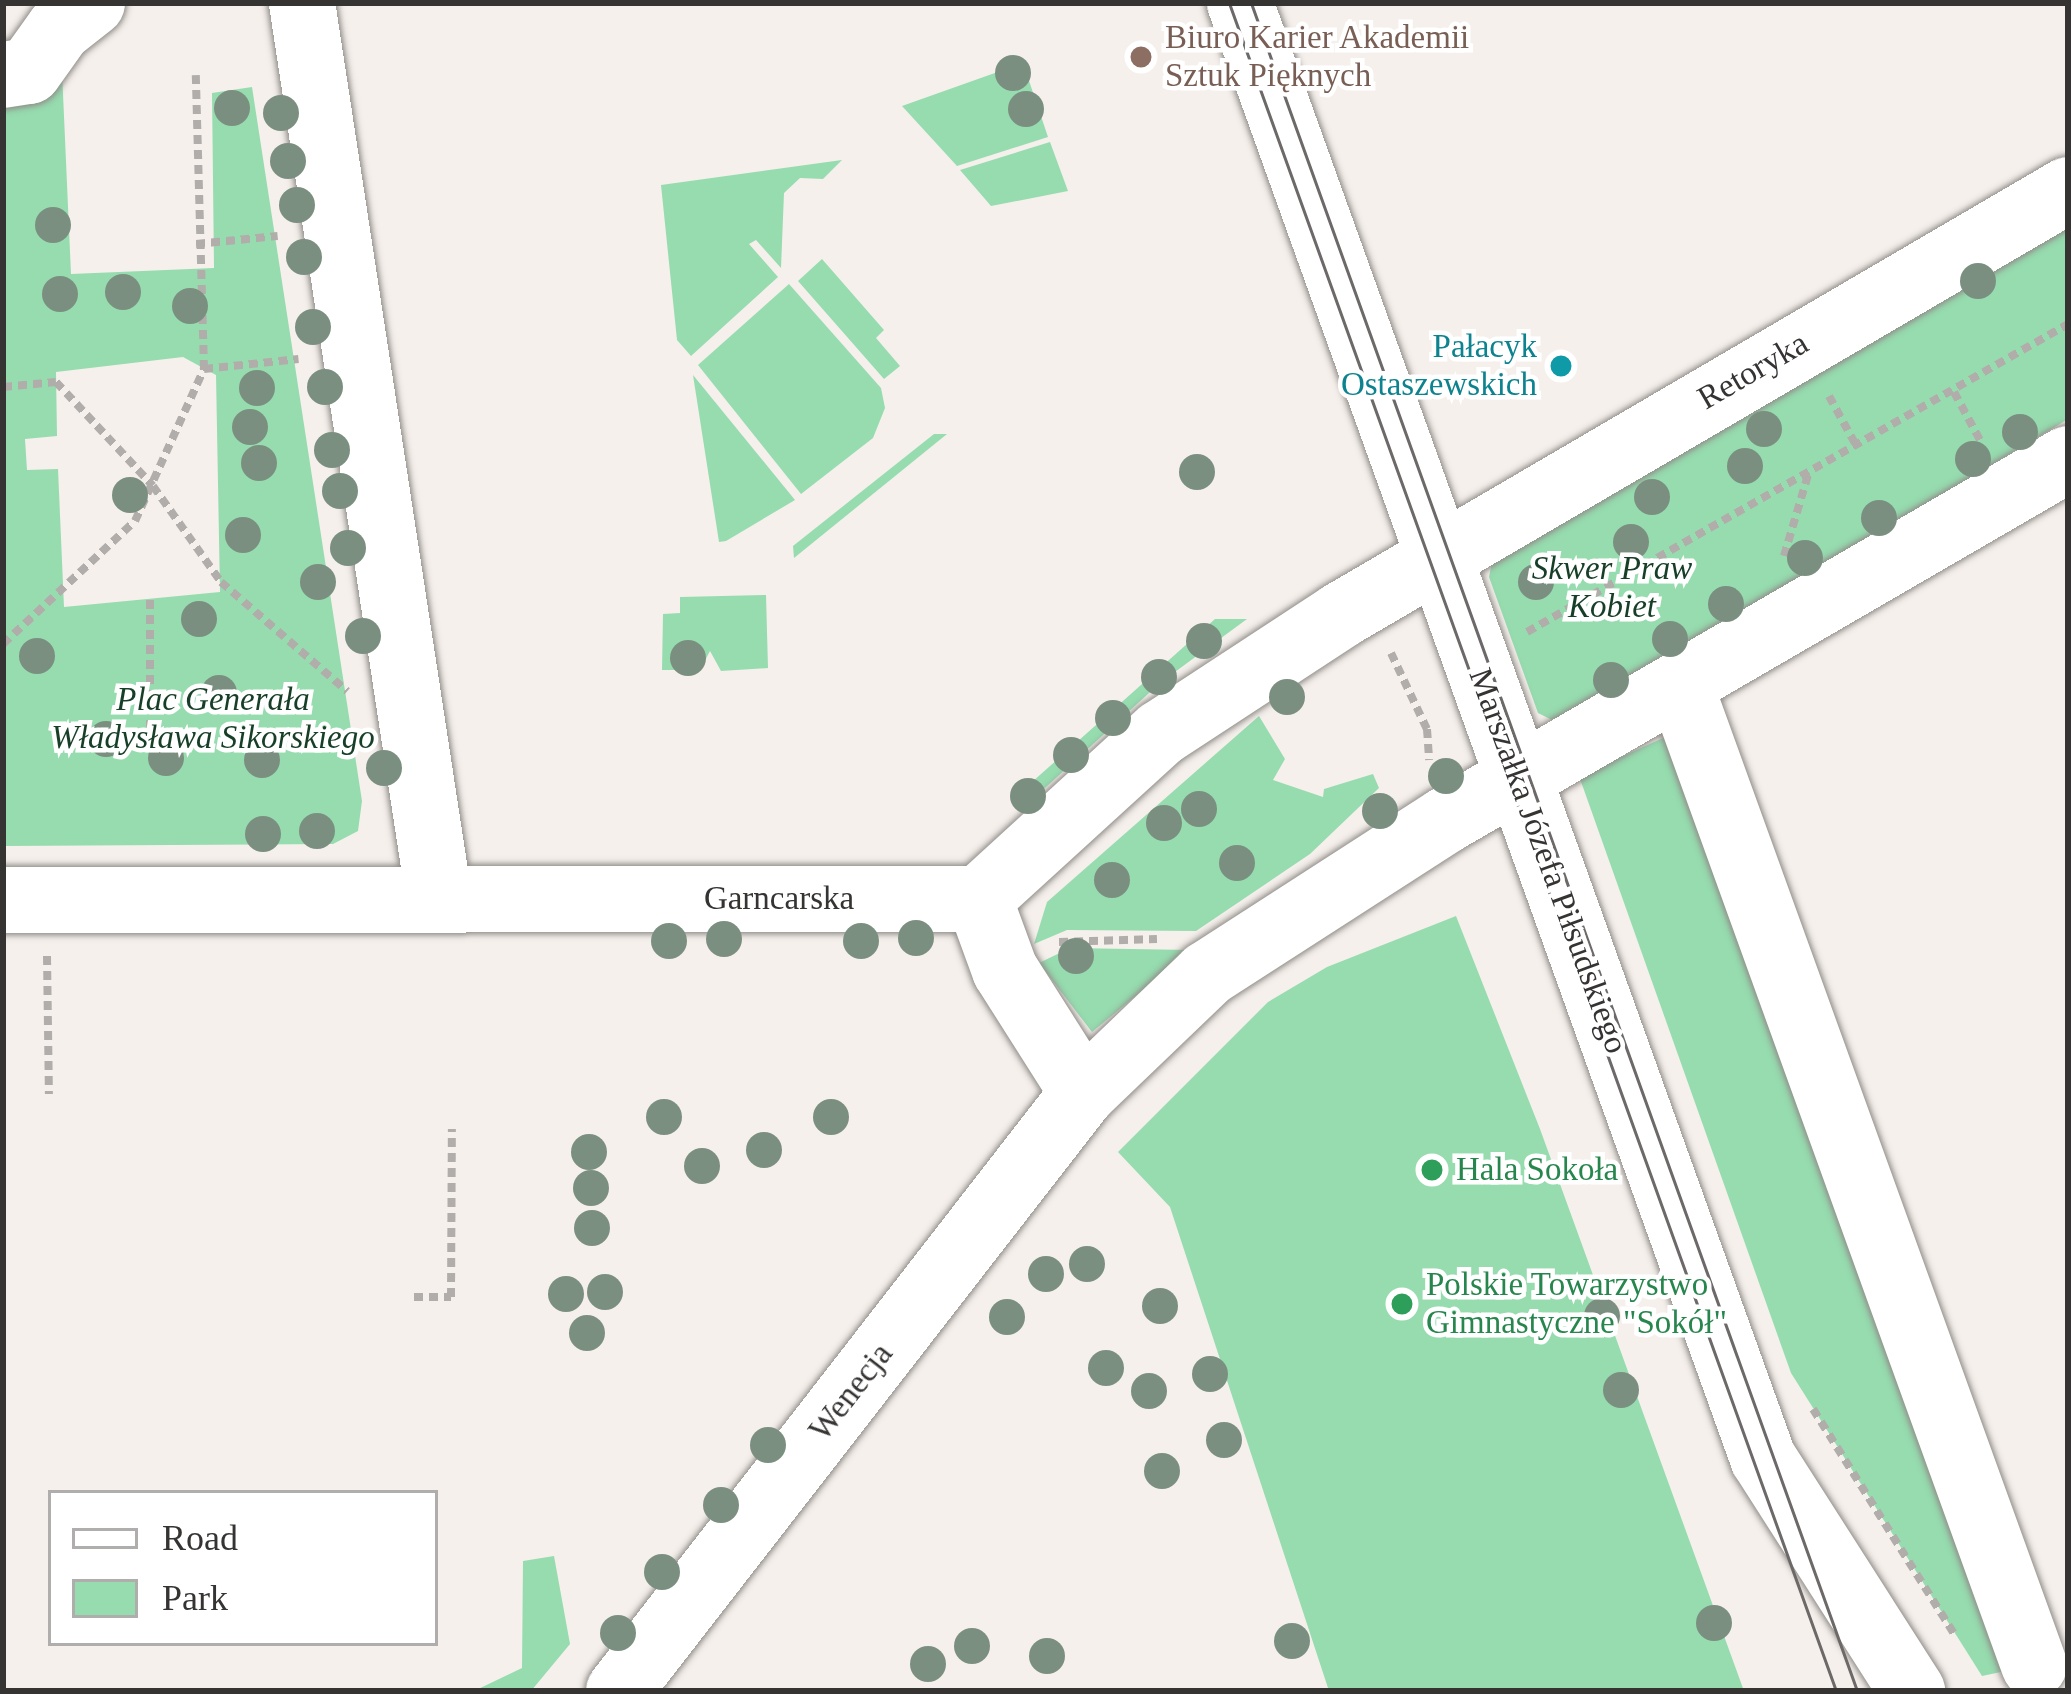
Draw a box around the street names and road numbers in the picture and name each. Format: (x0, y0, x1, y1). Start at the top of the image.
street label: Retoryka (1691, 324, 1815, 418)
street label: Marszałka Józefa Piłsudskiego (1460, 663, 1636, 1059)
street label: Garncarska (704, 879, 854, 919)
street label: Wenecja (801, 1335, 901, 1449)

